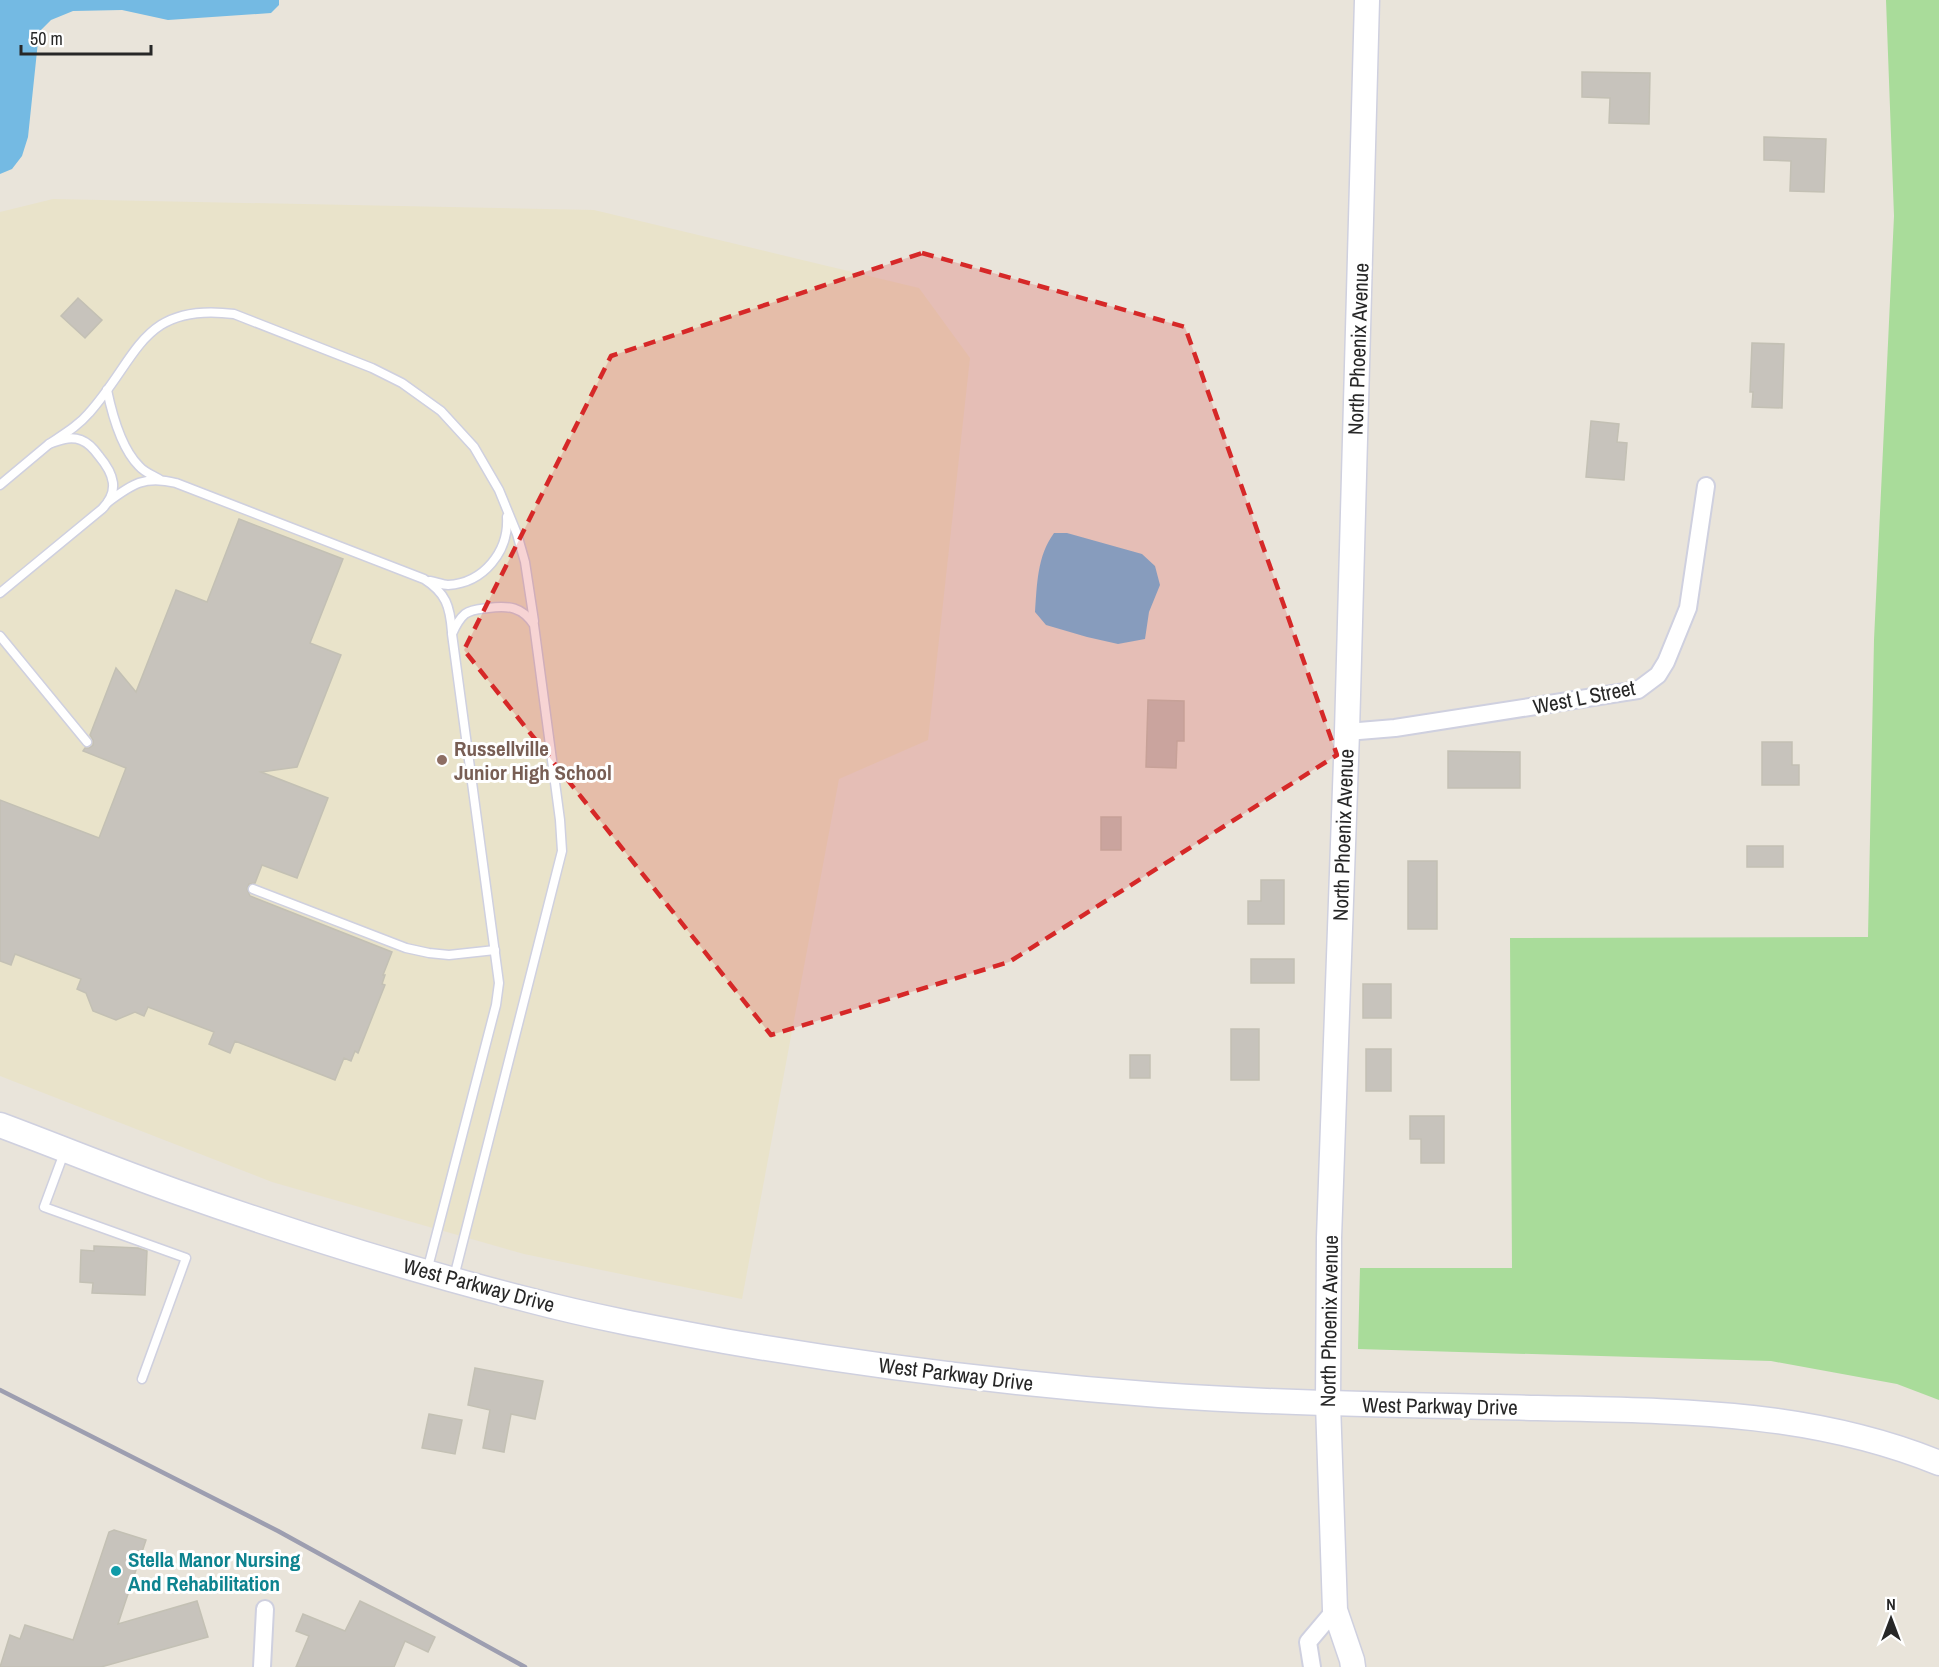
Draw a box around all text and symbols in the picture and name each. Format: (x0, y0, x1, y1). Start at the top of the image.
scale bar (21, 18, 152, 56)
text: 50 m (30, 26, 63, 51)
street label: North Phoenix Avenue (1341, 263, 1375, 435)
street label: West L Street (1530, 673, 1638, 721)
place label: Russellville Junior High School (454, 734, 612, 787)
street label: North Phoenix Avenue (1326, 749, 1360, 921)
marker: Russellville Junior High School (435, 753, 449, 767)
street label: North Phoenix Avenue (1313, 1235, 1345, 1407)
street label: West Parkway Drive (400, 1251, 558, 1319)
street label: West Parkway Drive (877, 1350, 1035, 1398)
street label: West Parkway Drive (1362, 1390, 1518, 1422)
place label: Stella Manor Nursing And Rehabilitation (128, 1545, 301, 1598)
marker: Stella Manor Nursing And Rehabilitation (109, 1564, 123, 1578)
north arrow (1861, 1589, 1921, 1649)
text: N (1886, 1593, 1896, 1615)

